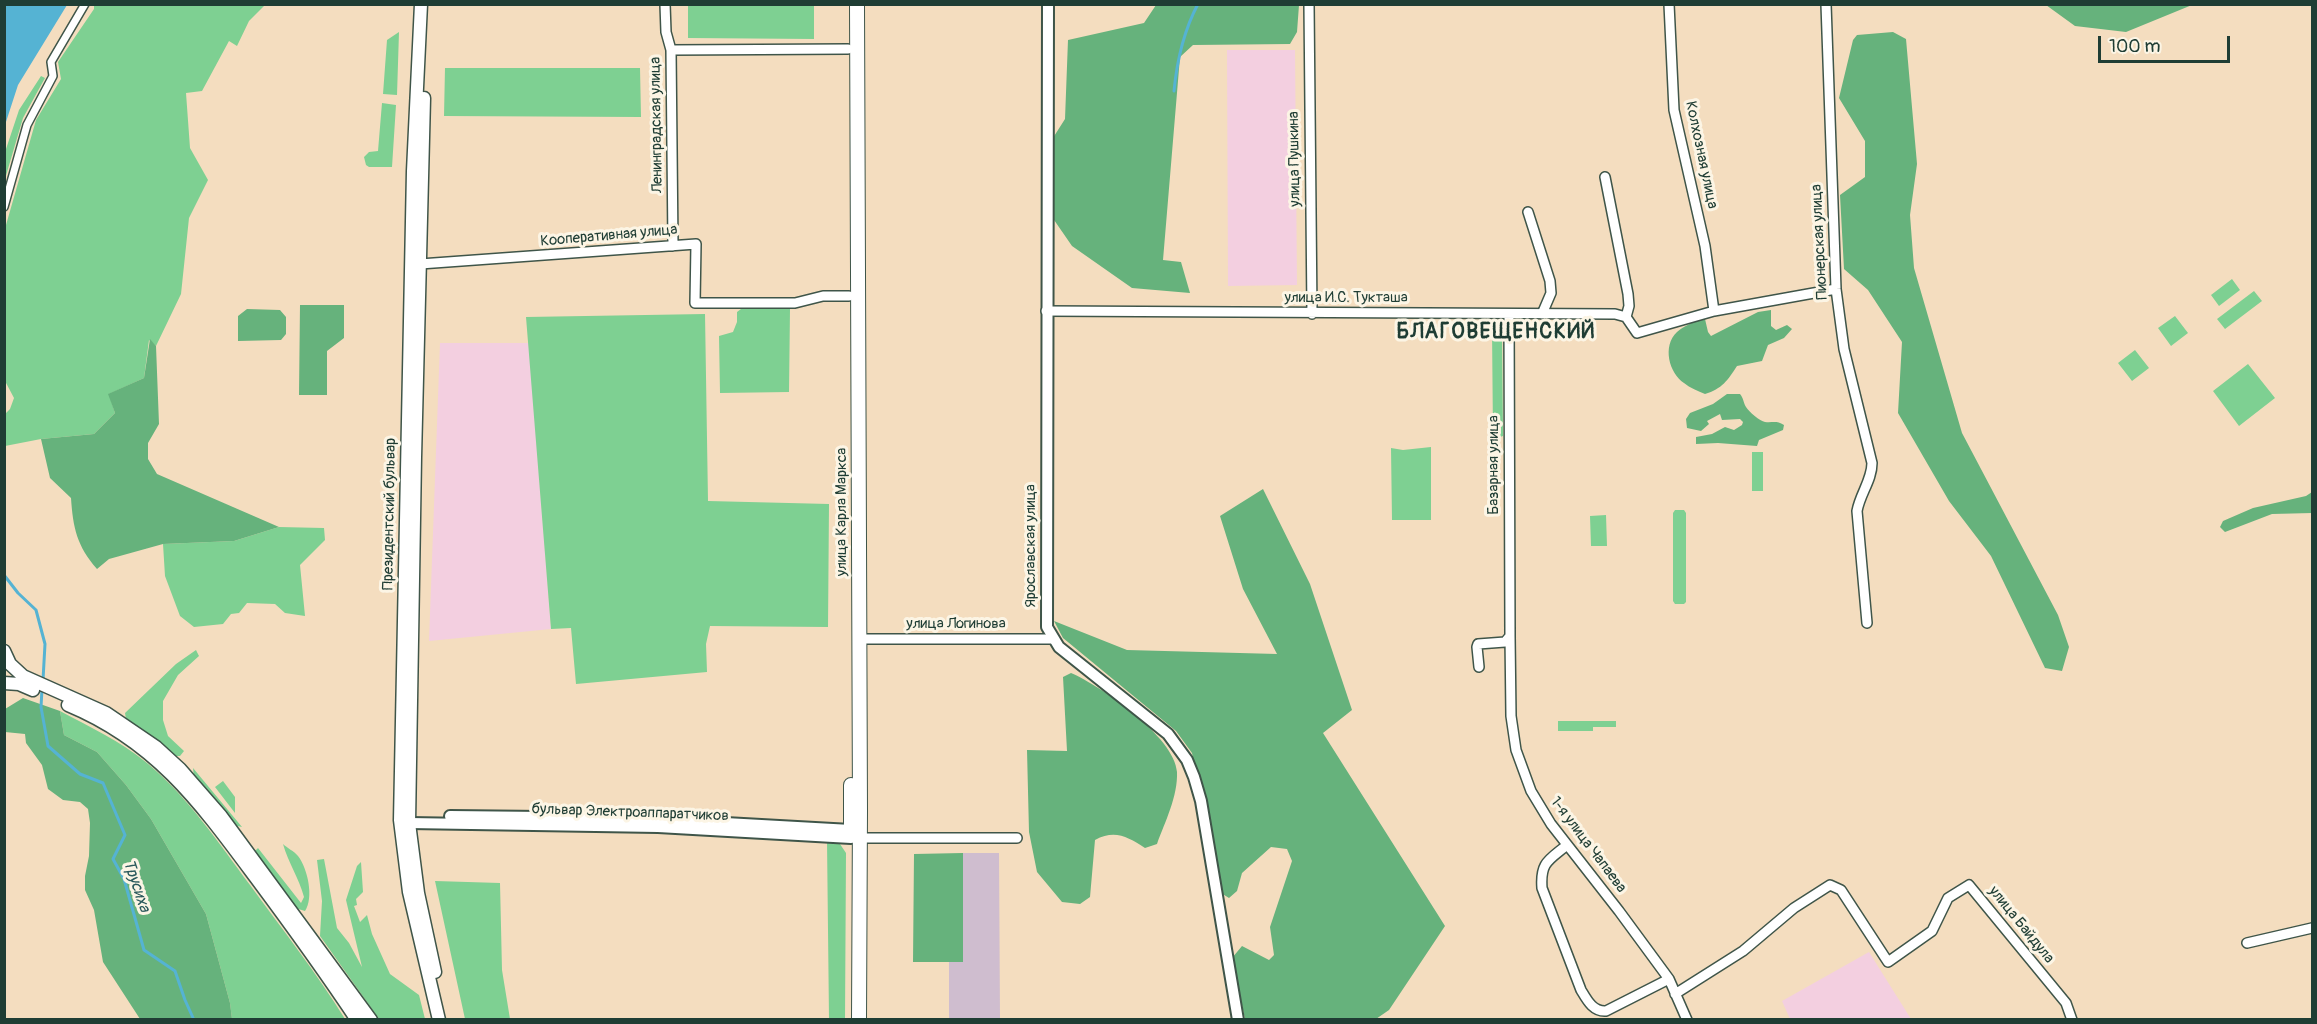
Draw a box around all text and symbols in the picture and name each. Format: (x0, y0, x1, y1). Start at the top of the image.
scale bar (2101, 24, 2233, 62)
text: 100 m (2109, 35, 2161, 58)
street label: Ленинградская улица (647, 57, 667, 193)
street label: Колхозная улица (1681, 100, 1721, 210)
street label: улица Пушкина (1285, 111, 1305, 207)
street label: Пионерская улица (1808, 184, 1832, 300)
street label: Кооперативная улица (540, 221, 678, 251)
street label: улица И.С. Тукташа (1284, 289, 1408, 307)
district label: БЛАГОВЕЩЕНСКИЙ (1396, 320, 1596, 346)
street label: Базарная улица (1485, 415, 1503, 515)
street label: Президентский бульвар (380, 438, 400, 590)
street label: улица Карла Маркса (833, 448, 851, 576)
street label: Ярославская улица (1022, 484, 1040, 608)
street label: улица Логинова (906, 615, 1006, 633)
street label: 1-я улица Чапаева (1546, 793, 1630, 897)
street label: бульвар Электроаппаратчиков (531, 801, 729, 825)
water label: Трусиха (118, 857, 154, 915)
street label: улица Байдула (1984, 883, 2058, 967)

